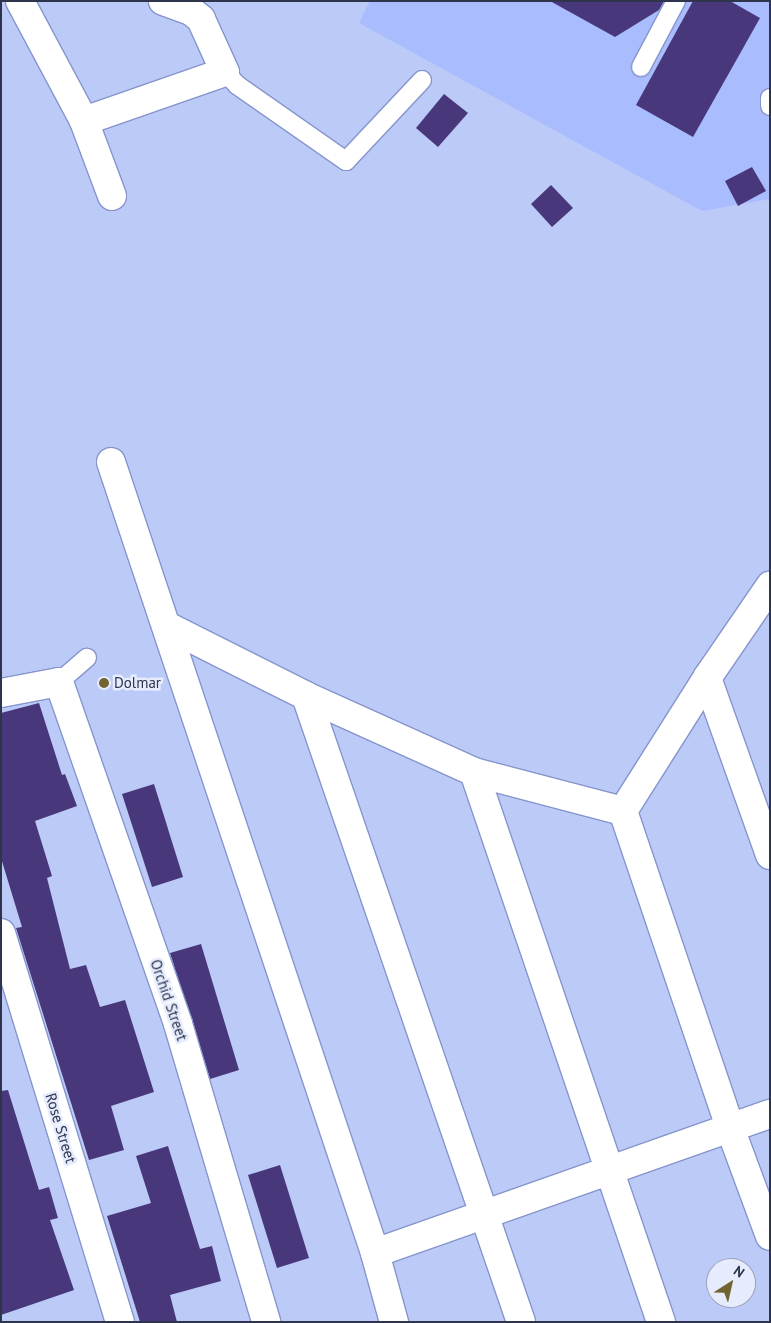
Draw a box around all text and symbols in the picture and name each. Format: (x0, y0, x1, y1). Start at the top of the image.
place label: Dolmar (114, 674, 161, 692)
marker: Dolmar (98, 677, 110, 689)
street label: Orchid Street (147, 957, 191, 1043)
street label: Rose Street (42, 1091, 80, 1165)
north arrow (706, 1258, 756, 1308)
text: N (730, 1262, 748, 1282)

